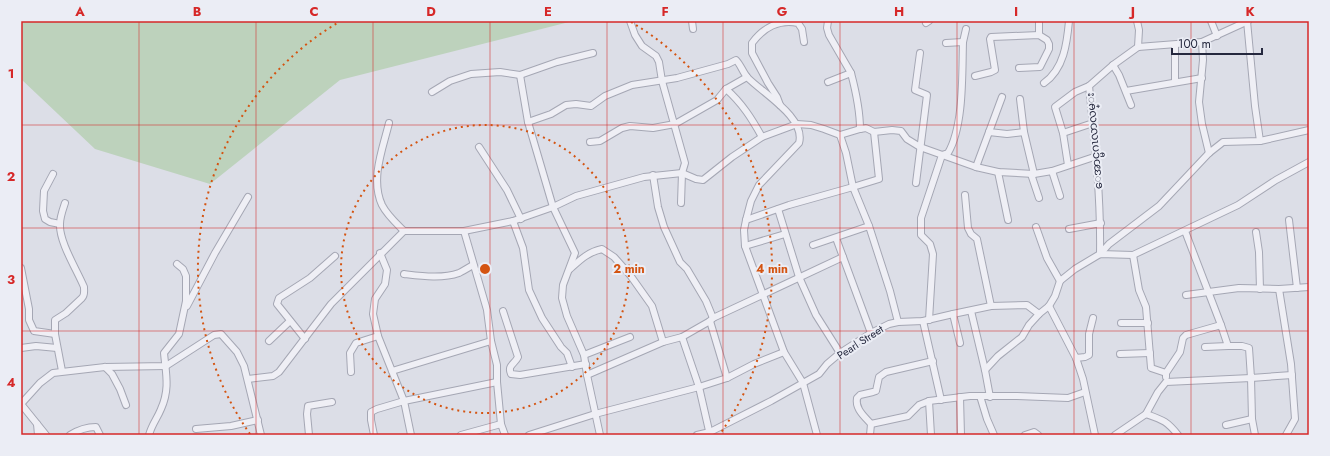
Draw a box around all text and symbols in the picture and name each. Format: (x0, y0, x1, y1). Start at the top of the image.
text: A (74, 2, 85, 21)
text: B (193, 2, 202, 21)
text: C (309, 2, 319, 21)
text: D (426, 2, 436, 21)
text: E (544, 2, 552, 21)
text: F (661, 2, 669, 21)
text: G (777, 2, 788, 21)
text: H (894, 2, 904, 21)
text: I (1014, 2, 1018, 21)
text: J (1128, 2, 1135, 21)
text: K (1245, 2, 1255, 21)
scale bar (1172, 30, 1262, 56)
text: 100 m (1178, 35, 1211, 53)
text: 1 (8, 64, 14, 83)
street label: ေအာင္မဂၤလာလမ္း (1082, 92, 1107, 190)
text: 2 (7, 167, 15, 186)
text: 2 min (613, 260, 645, 278)
text: 4 min (756, 260, 788, 278)
centre of rings (478, 262, 492, 276)
text: 3 (7, 270, 15, 289)
street label: Pearl Street (834, 321, 887, 363)
text: 4 (6, 373, 16, 392)

